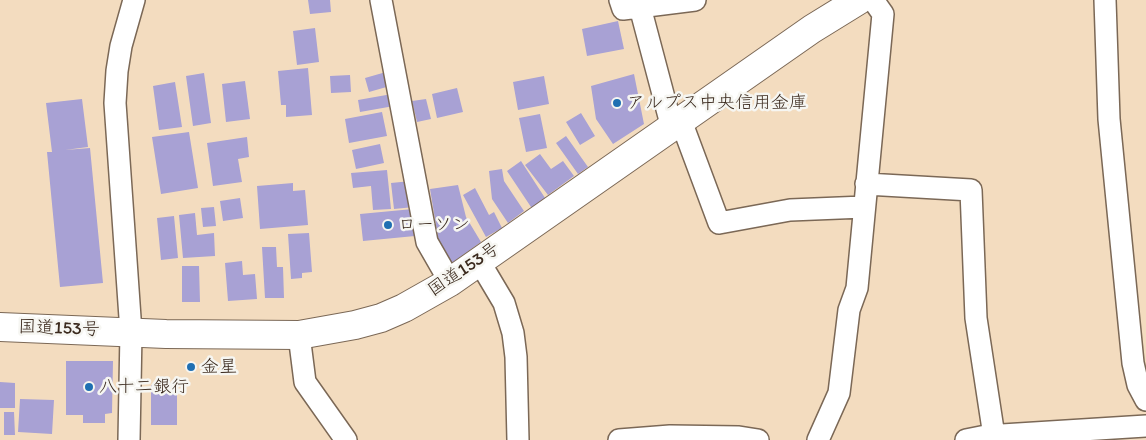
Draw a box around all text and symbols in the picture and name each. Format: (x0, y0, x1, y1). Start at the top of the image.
place label: アルプス中央信用金庫 (627, 92, 807, 114)
marker: アルプス中央信用金庫 (611, 97, 623, 109)
place label: ローソン (398, 214, 470, 236)
marker: ローソン (382, 219, 394, 231)
street label: 国道153号 (424, 238, 504, 302)
street label: 国道153号 (18, 317, 100, 341)
place label: 金星 (201, 356, 237, 378)
marker: 金星 (185, 361, 197, 373)
place label: 八十二銀行 (99, 376, 189, 398)
marker: 八十二銀行 (83, 381, 95, 393)

